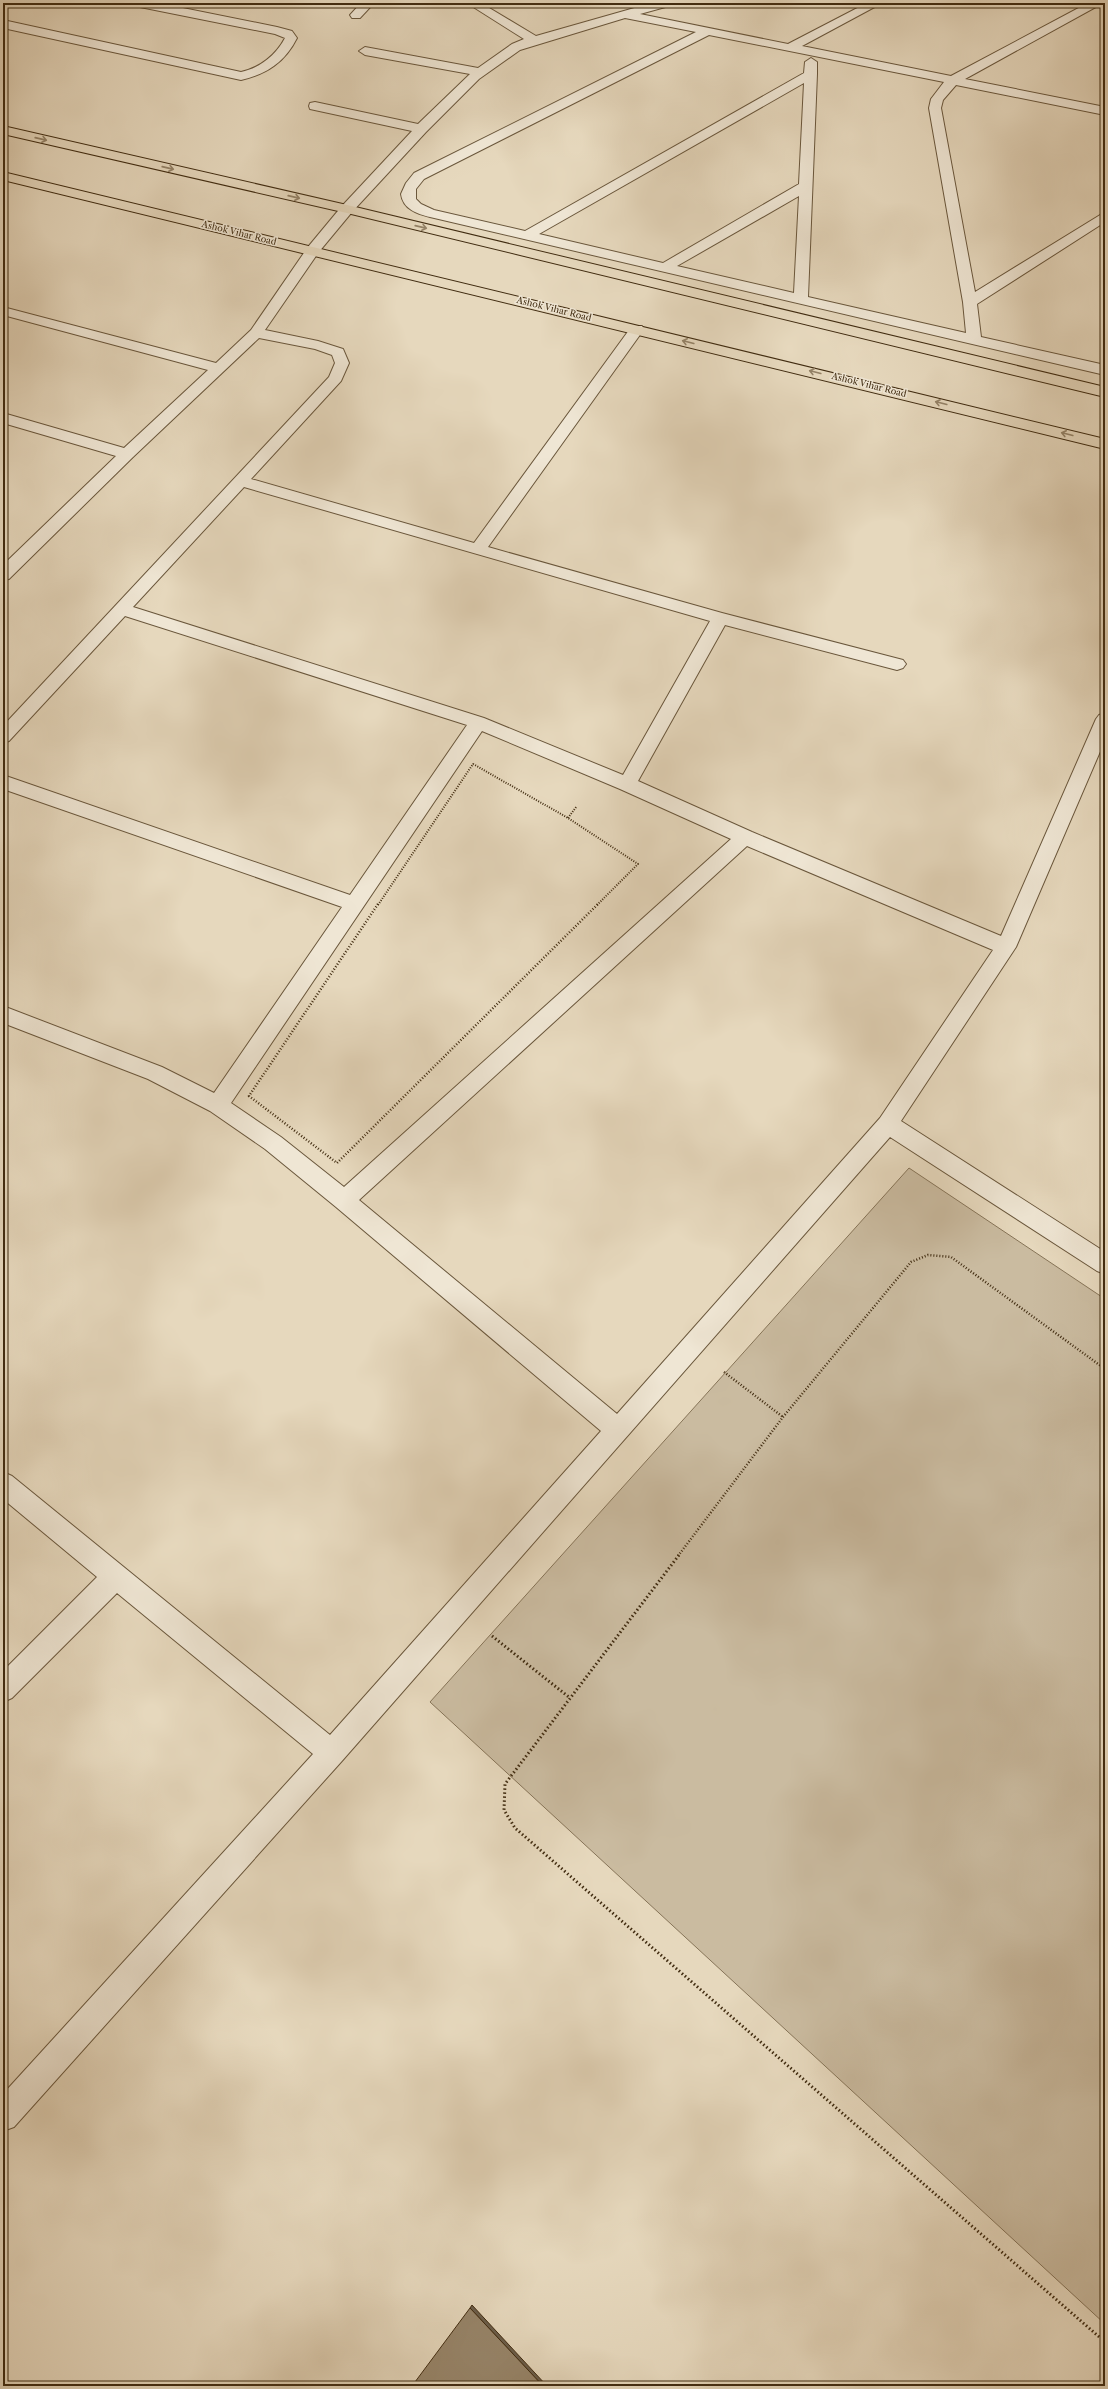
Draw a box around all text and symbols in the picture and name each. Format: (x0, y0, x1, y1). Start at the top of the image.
one-way arrow (34, 135, 47, 143)
one-way arrow (161, 164, 174, 172)
one-way arrow (288, 194, 301, 201)
street label: Ashok Vihar Road (200, 218, 278, 247)
one-way arrow (414, 224, 427, 231)
street label: Ashok Vihar Road (515, 294, 593, 323)
one-way arrow (682, 337, 695, 345)
one-way arrow (808, 368, 821, 376)
street label: Ashok Vihar Road (830, 370, 908, 399)
one-way arrow (935, 398, 948, 406)
one-way arrow (1061, 430, 1074, 437)

